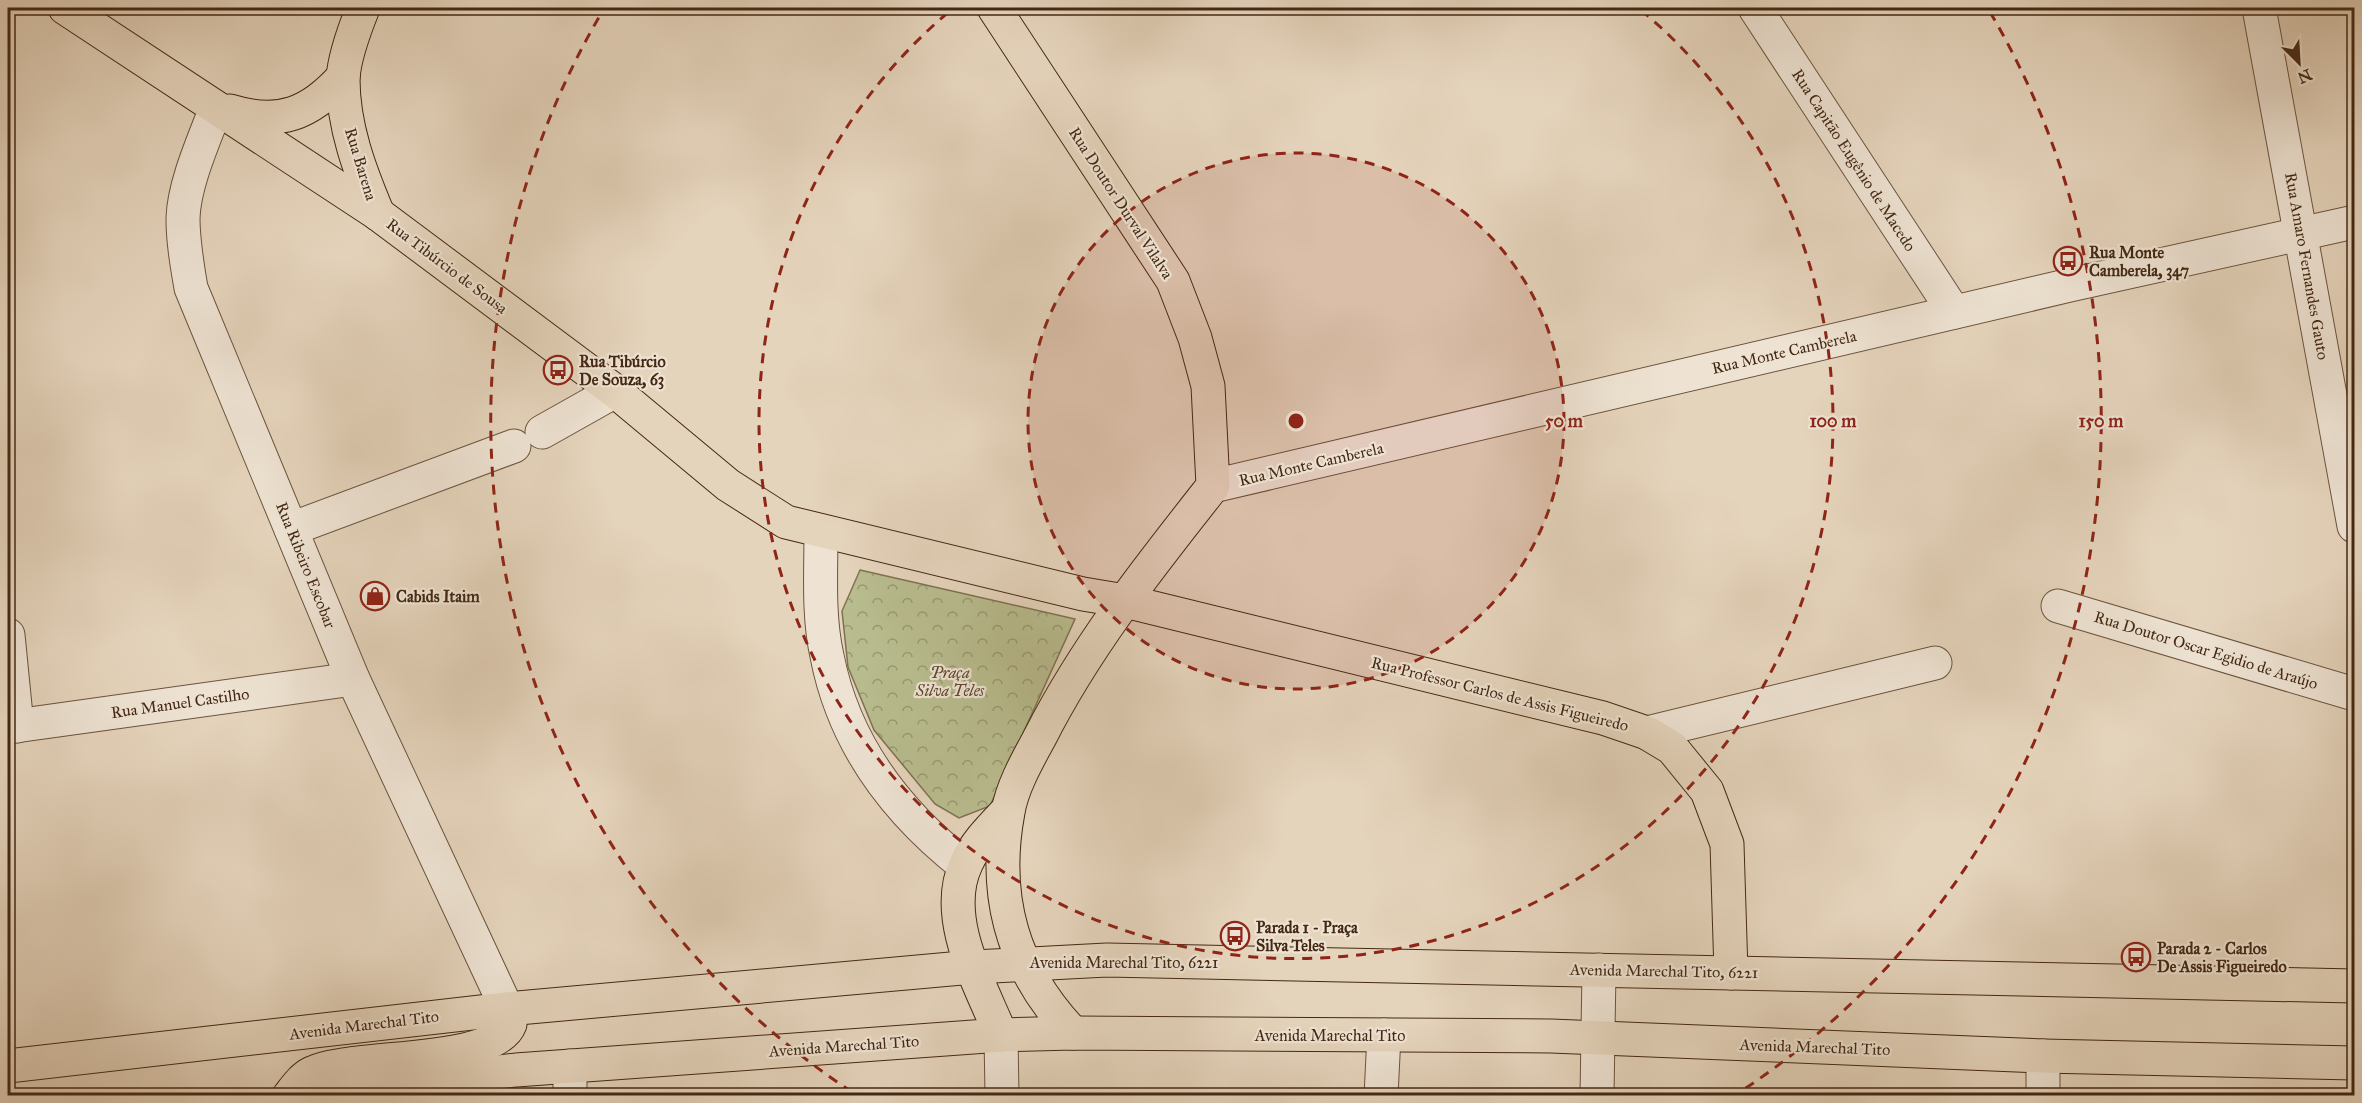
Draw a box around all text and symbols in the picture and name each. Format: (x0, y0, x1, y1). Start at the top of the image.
north arrow (2269, 33, 2329, 93)
street label: Rua Capitão Eugênio de Macedo (1787, 65, 1920, 255)
text: N (2294, 65, 2315, 88)
street label: Rua Doutor Durval Vilalva (1065, 124, 1177, 283)
street label: Rua Barena (341, 125, 381, 203)
street label: Rua Amaro Fernandes Gauto (2281, 171, 2333, 361)
street label: Rua Tibúrcio de Sousa (383, 214, 511, 318)
place label: Rua Monte Camberela, 347 (2089, 243, 2190, 281)
bus stop icon: Rua Monte Camberela, 347 (2052, 245, 2084, 277)
street label: Rua Monte Camberela (1710, 326, 1858, 378)
place label: Rua Tibúrcio De Souza, 63 (579, 352, 666, 390)
bus stop icon: Rua Tibúrcio De Souza, 63 (542, 354, 574, 386)
text: 50 m (1545, 410, 1584, 432)
text: 100 m (1810, 410, 1857, 432)
text: 150 m (2079, 410, 2124, 432)
centre of rings (1286, 411, 1306, 431)
street label: Rua Monte Camberela (1237, 438, 1385, 490)
street label: Rua Ribeiro Escobar (272, 499, 340, 631)
shop icon: Cabids Itaim (359, 580, 391, 612)
place label: Cabids Itaim (396, 587, 480, 606)
street label: Rua Doutor Oscar Egidio de Araújo (2092, 607, 2320, 694)
street label: Rua Professor Carlos de Assis Figueiredo (1369, 653, 1631, 736)
park label: Praça Silva Teles (915, 663, 985, 700)
street label: Rua Manuel Castilho (110, 684, 250, 722)
place label: Parada 1 - Praça Silva Teles (1256, 918, 1359, 955)
bus stop icon: Parada 1 - Praça Silva Teles (1219, 920, 1251, 952)
place label: Parada 2 - Carlos De Assis Figueiredo (2157, 939, 2287, 977)
bus stop icon: Parada 2 - Carlos De Assis Figueiredo (2120, 941, 2152, 973)
street label: Avenida Marechal Tito, 6221 (1029, 953, 1218, 972)
street label: Avenida Marechal Tito, 6221 (1569, 960, 1758, 982)
street label: Avenida Marechal Tito (287, 1006, 440, 1044)
street label: Avenida Marechal Tito (1254, 1026, 1405, 1045)
street label: Avenida Marechal Tito (767, 1031, 920, 1061)
street label: Avenida Marechal Tito (1738, 1035, 1891, 1059)

